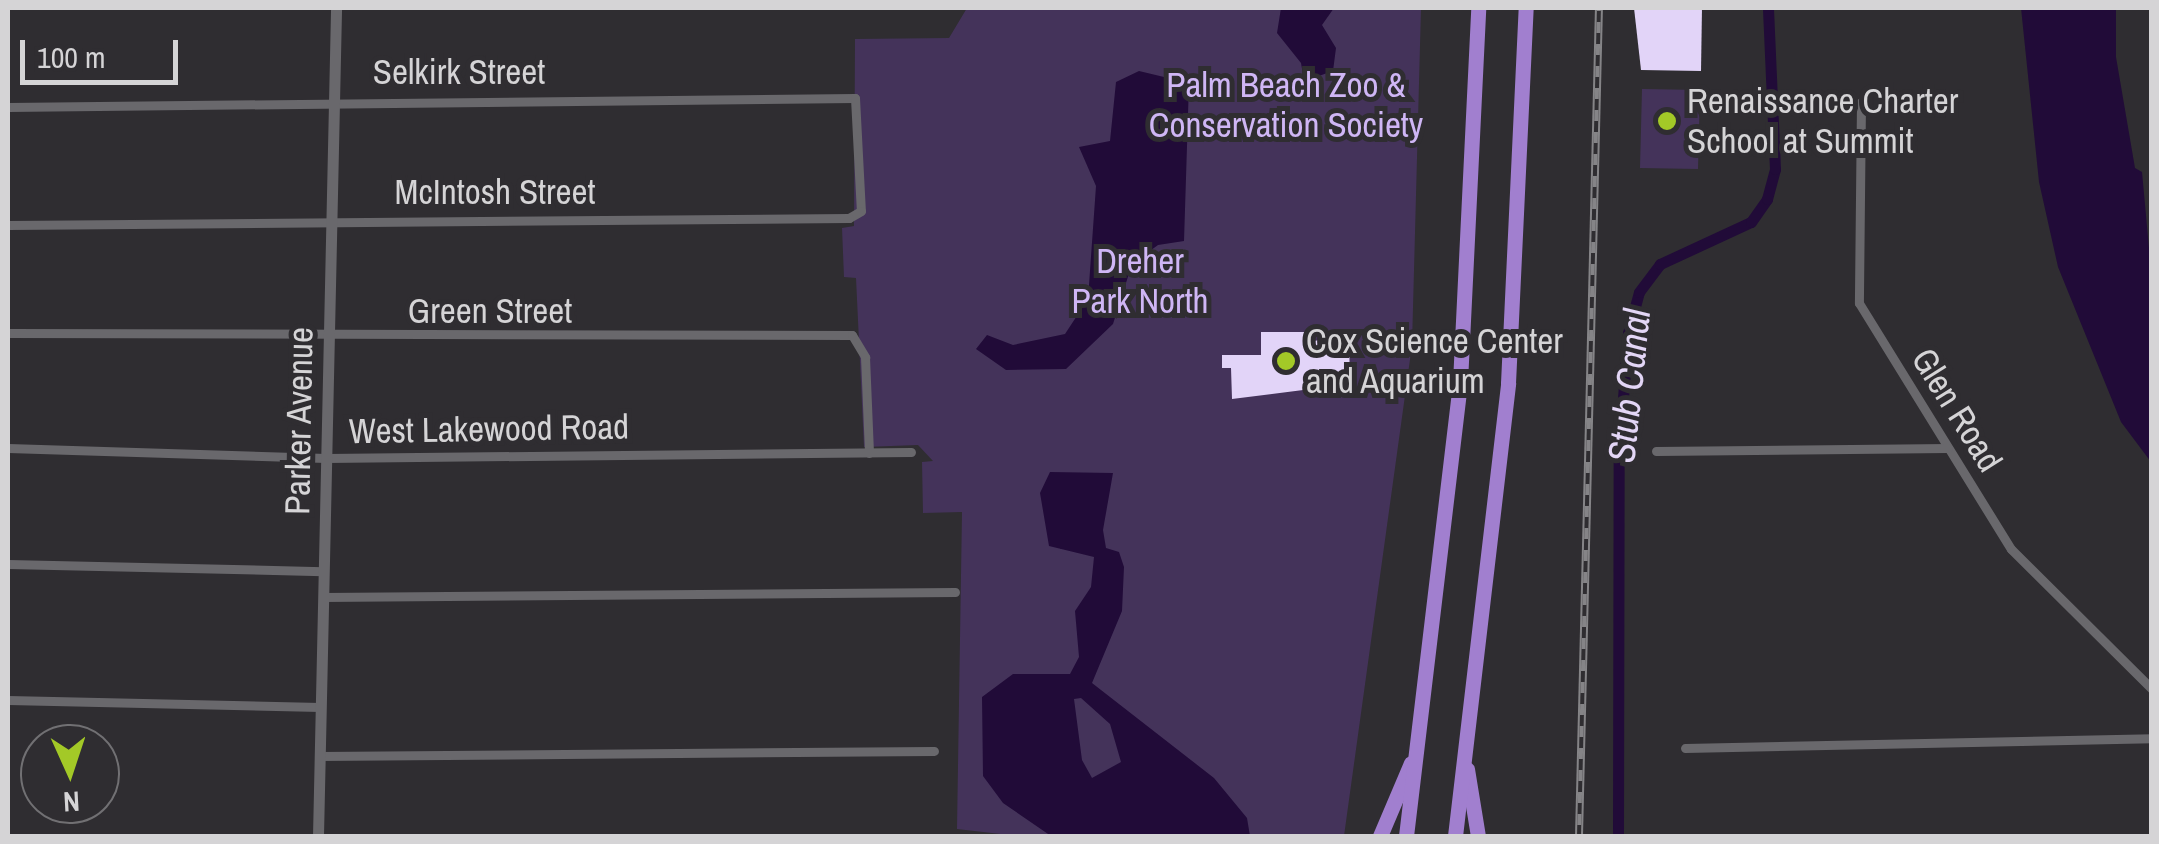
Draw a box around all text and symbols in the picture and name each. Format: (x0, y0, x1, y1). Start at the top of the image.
scale bar (25, 20, 182, 82)
text: 100 m (37, 37, 105, 77)
street label: Selkirk Street (373, 51, 545, 93)
park label: Palm Beach Zoo & Conservation Society (1149, 64, 1423, 146)
place label: Renaissance Charter School at Summit (1687, 80, 1958, 162)
marker: Renaissance Charter School at Summit (1656, 110, 1678, 132)
street label: McIntosh Street (394, 171, 596, 213)
park label: Dreher Park North (1071, 240, 1209, 322)
street label: Green Street (408, 290, 572, 332)
water label: Stub Canal (1598, 307, 1660, 465)
place label: Cox Science Center and Aquarium (1306, 320, 1563, 402)
street label: Parker Avenue (276, 326, 322, 516)
street label: Glen Road (1903, 341, 2011, 479)
marker: Cox Science Center and Aquarium (1275, 350, 1297, 372)
street label: West Lakewood Road (349, 406, 629, 452)
north arrow (20, 724, 120, 824)
text: N (62, 783, 81, 821)

